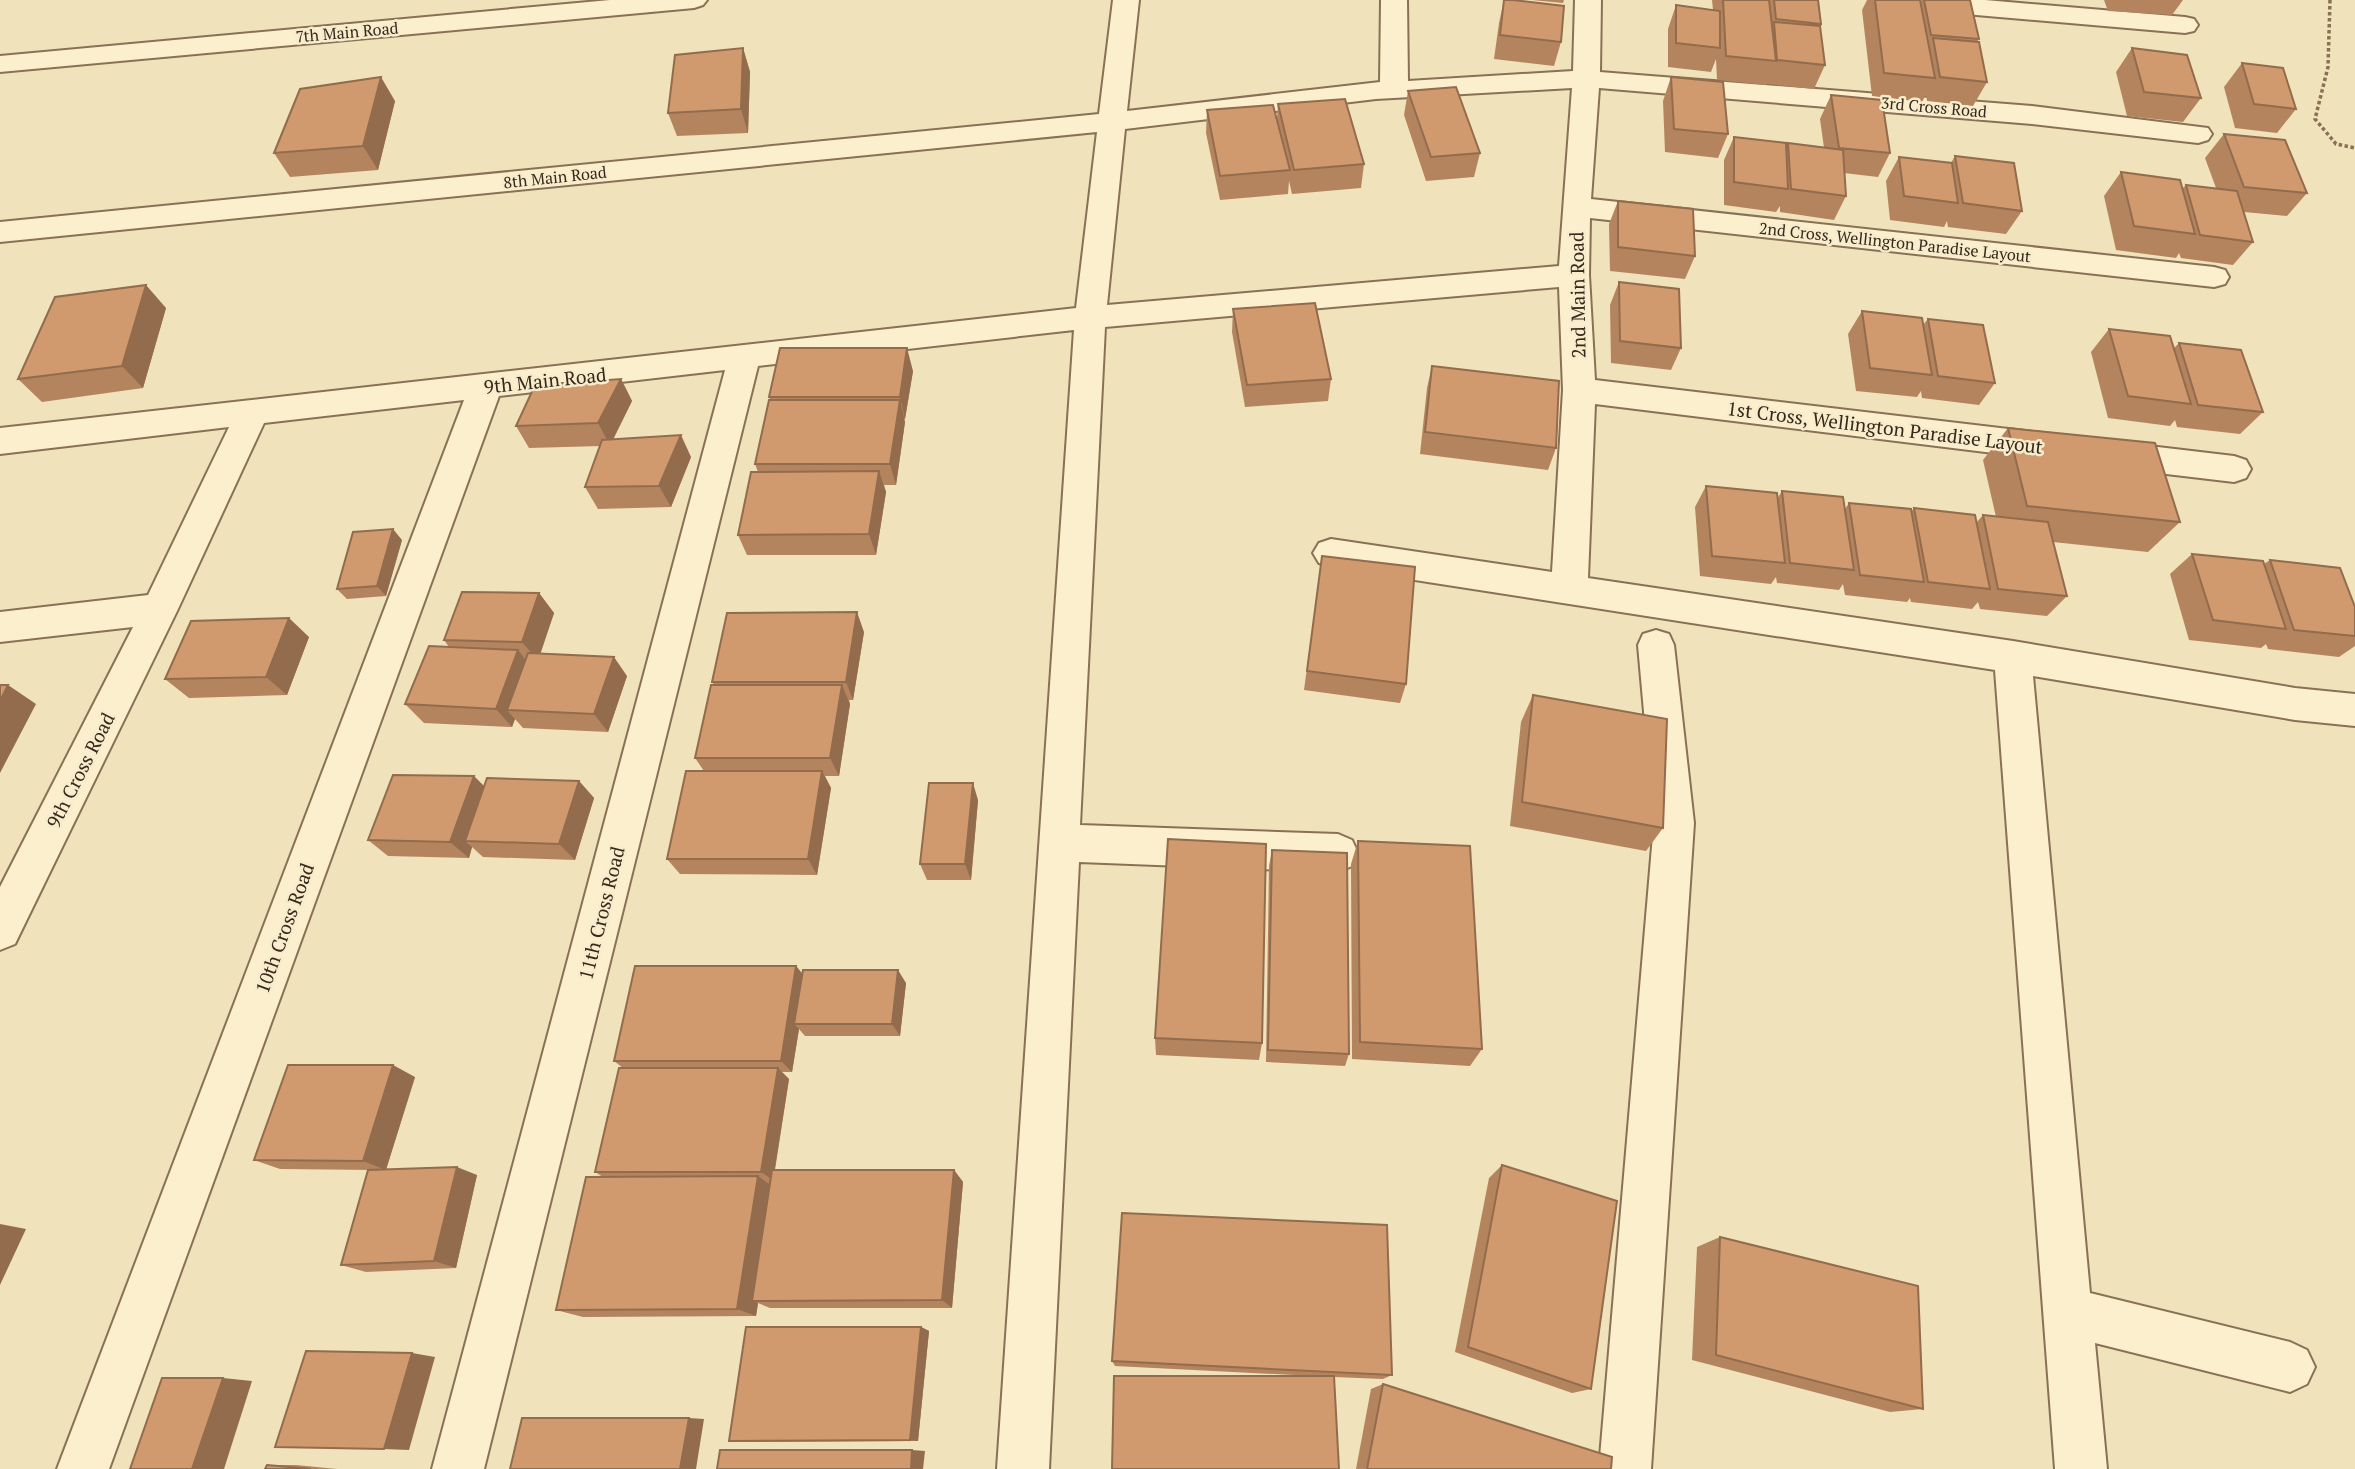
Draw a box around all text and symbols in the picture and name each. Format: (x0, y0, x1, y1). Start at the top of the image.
street label: 7th Main Road (295, 17, 399, 47)
street label: 3rd Cross Road (1880, 91, 1988, 123)
street label: 8th Main Road (502, 161, 608, 193)
street label: 2nd Cross, Wellington Paradise Layout (1758, 217, 2032, 267)
street label: 2nd Main Road (1563, 231, 1591, 359)
street label: 9th Main Road (483, 361, 608, 399)
street label: 1st Cross, Wellington Paradise Layout (1726, 395, 2044, 459)
street label: 9th Cross Road (40, 708, 120, 832)
street label: 11th Cross Road (572, 843, 630, 982)
street label: 10th Cross Road (249, 859, 319, 996)

